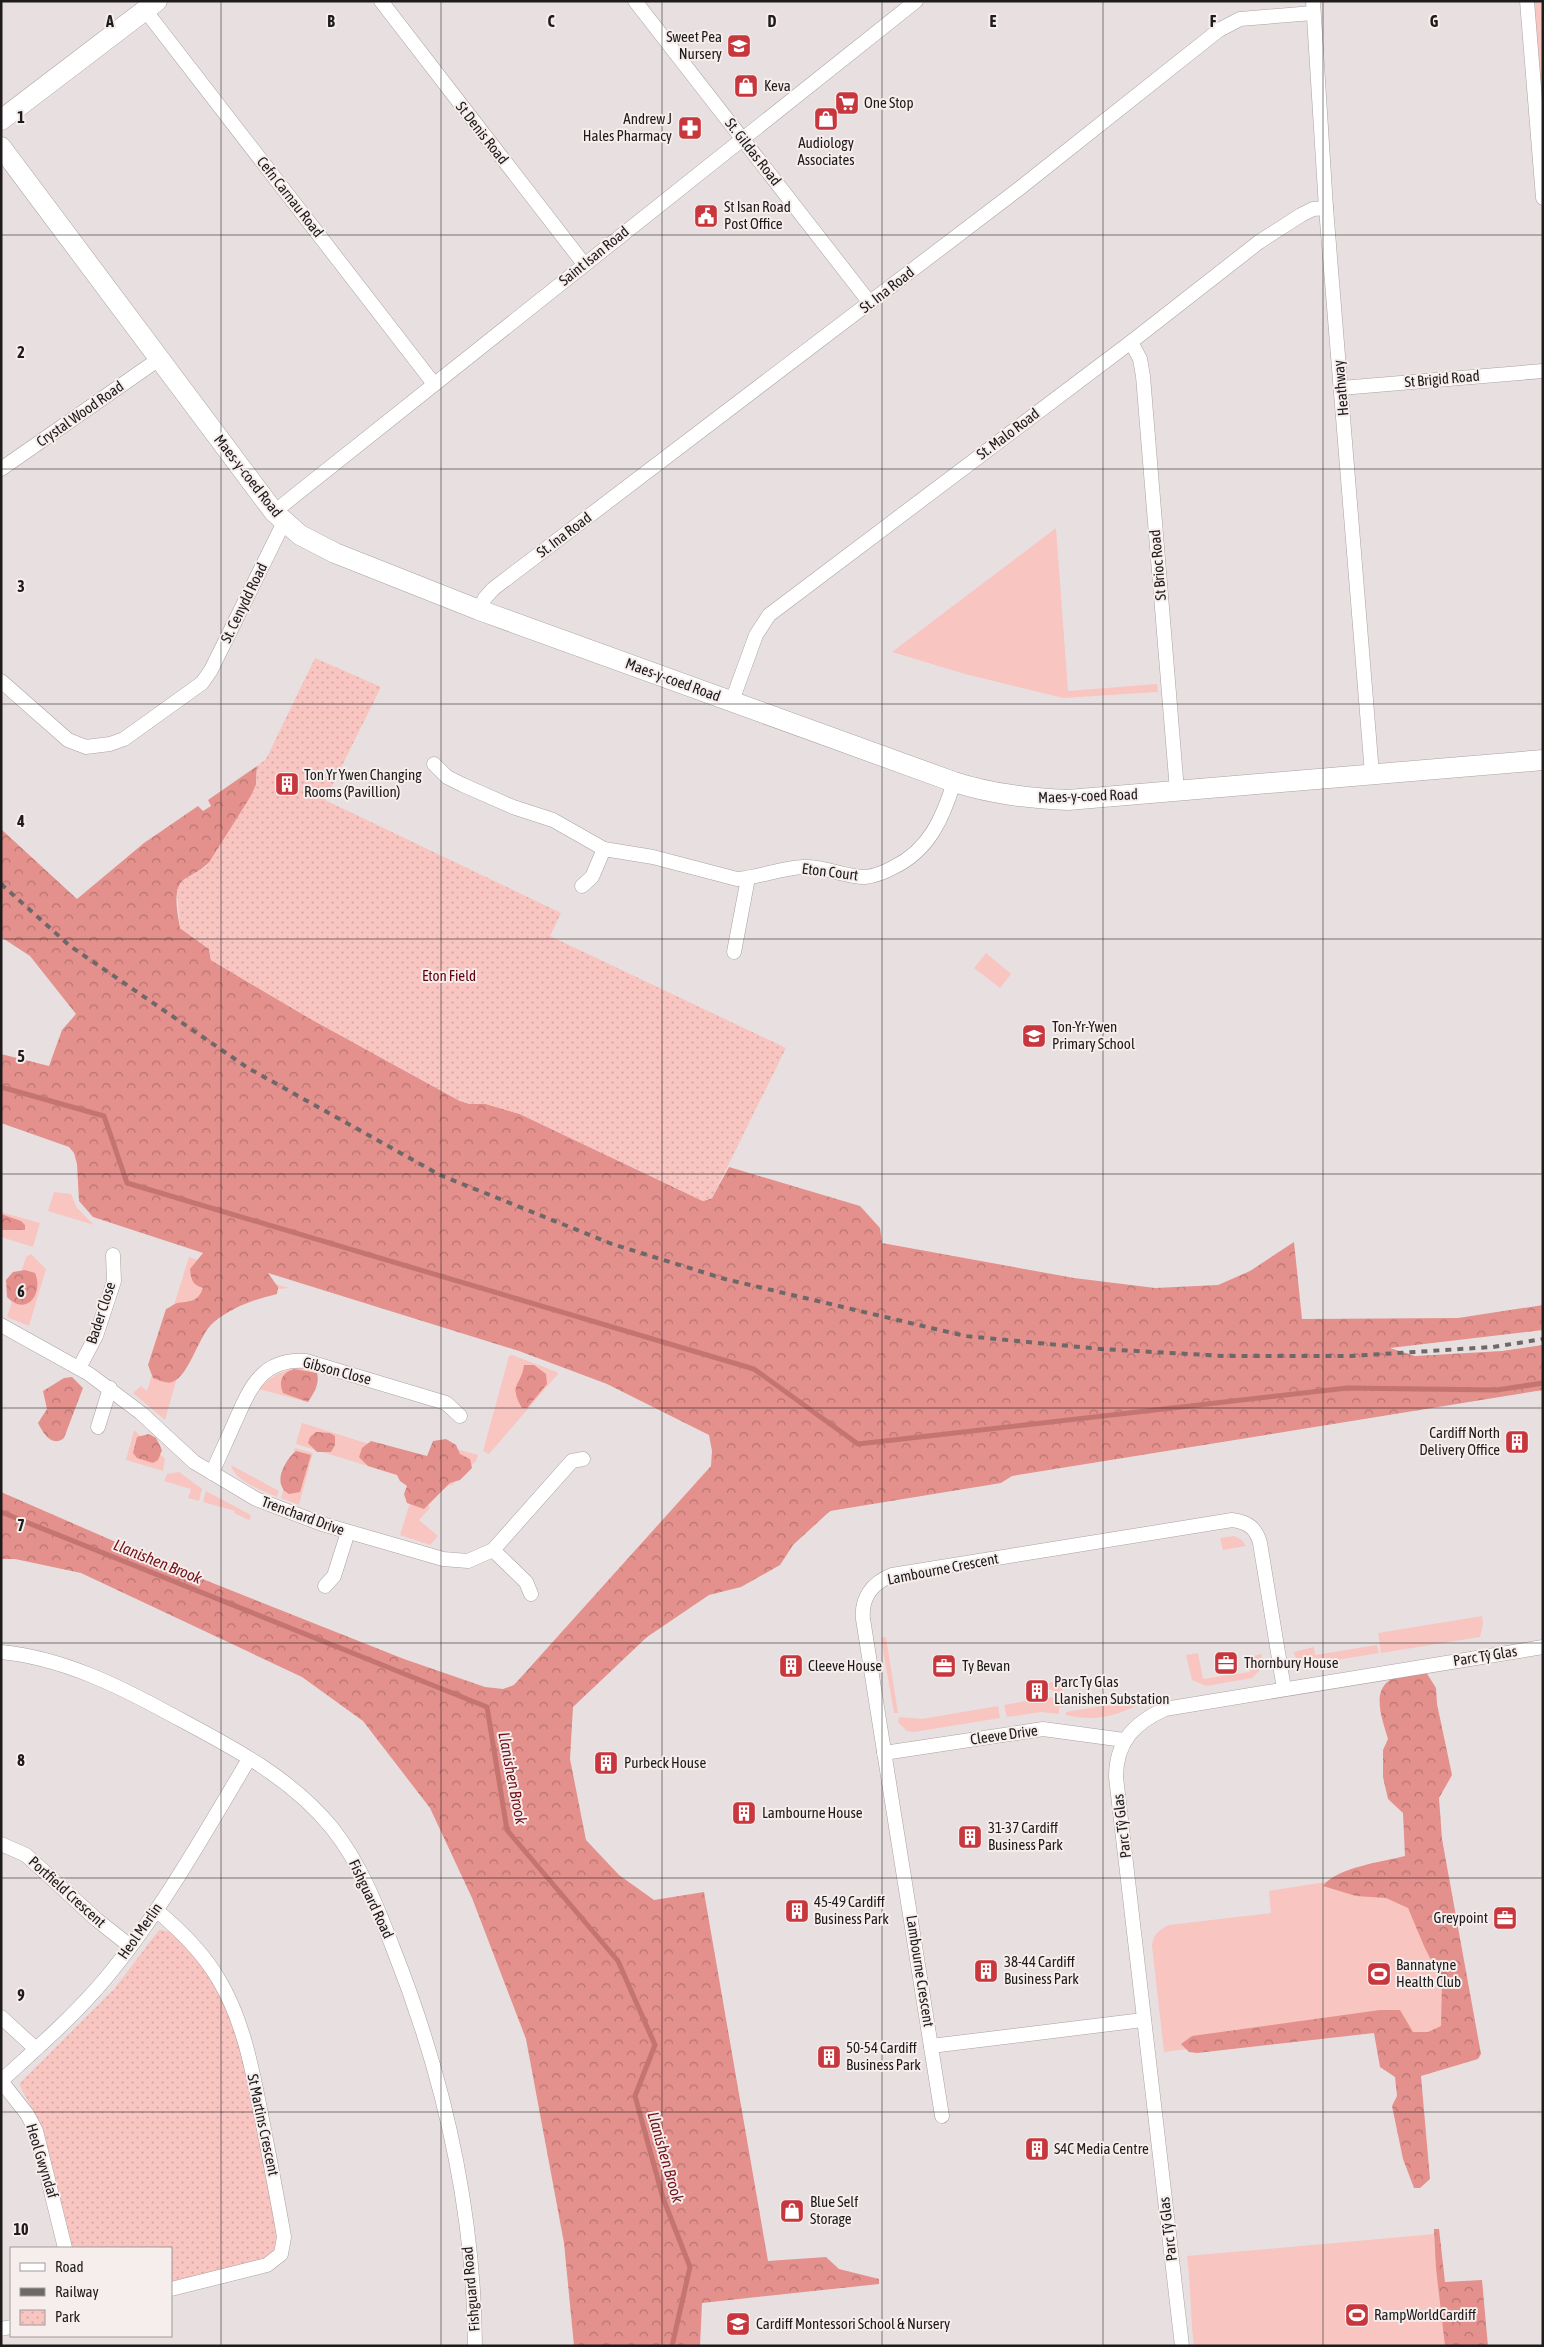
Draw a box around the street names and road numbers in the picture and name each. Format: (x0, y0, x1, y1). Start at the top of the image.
street label: St Denis Road (453, 98, 512, 167)
street label: St. Gildas Road (722, 115, 785, 189)
street label: Cefn Carnau Road (254, 153, 327, 240)
street label: Saint Isan Road (556, 222, 632, 289)
street label: St. Ina Road (856, 263, 917, 316)
street label: Heathway (1330, 359, 1351, 417)
street label: St Brigid Road (1404, 367, 1480, 390)
street label: Crystal Wood Road (33, 377, 126, 450)
street label: St. Malo Road (973, 405, 1042, 463)
street label: Maes-y-coed Road (211, 431, 286, 520)
street label: St. Ina Road (533, 509, 594, 561)
street label: St Brioc Road (1146, 529, 1169, 601)
street label: St. Cenydd Road (217, 560, 270, 646)
street label: Maes-y-coed Road (623, 654, 723, 705)
street label: Maes-y-coed Road (1038, 785, 1138, 806)
street label: Eton Court (801, 860, 859, 883)
street label: Bader Close (83, 1280, 119, 1346)
street label: Gibson Close (301, 1353, 373, 1388)
street label: Trenchard Drive (260, 1493, 347, 1538)
street label: Lambourne Crescent (886, 1549, 1000, 1588)
street label: Parc Tŷ Glas (1452, 1642, 1518, 1669)
street label: Cleeve Drive (969, 1721, 1039, 1748)
street label: Parc Tŷ Glas (1109, 1793, 1134, 1859)
street label: Portfield Crescent (25, 1853, 109, 1931)
street label: Fishguard Road (346, 1857, 397, 1941)
street label: Heol Merlin (114, 1899, 165, 1962)
street label: Lambourne Crescent (903, 1914, 938, 2028)
street label: St Martins Crescent (244, 2072, 283, 2177)
street label: Heol Gwyndaf (23, 2121, 62, 2200)
street label: Parc Tŷ Glas (1155, 2196, 1180, 2262)
street label: Fishguard Road (458, 2246, 483, 2332)

